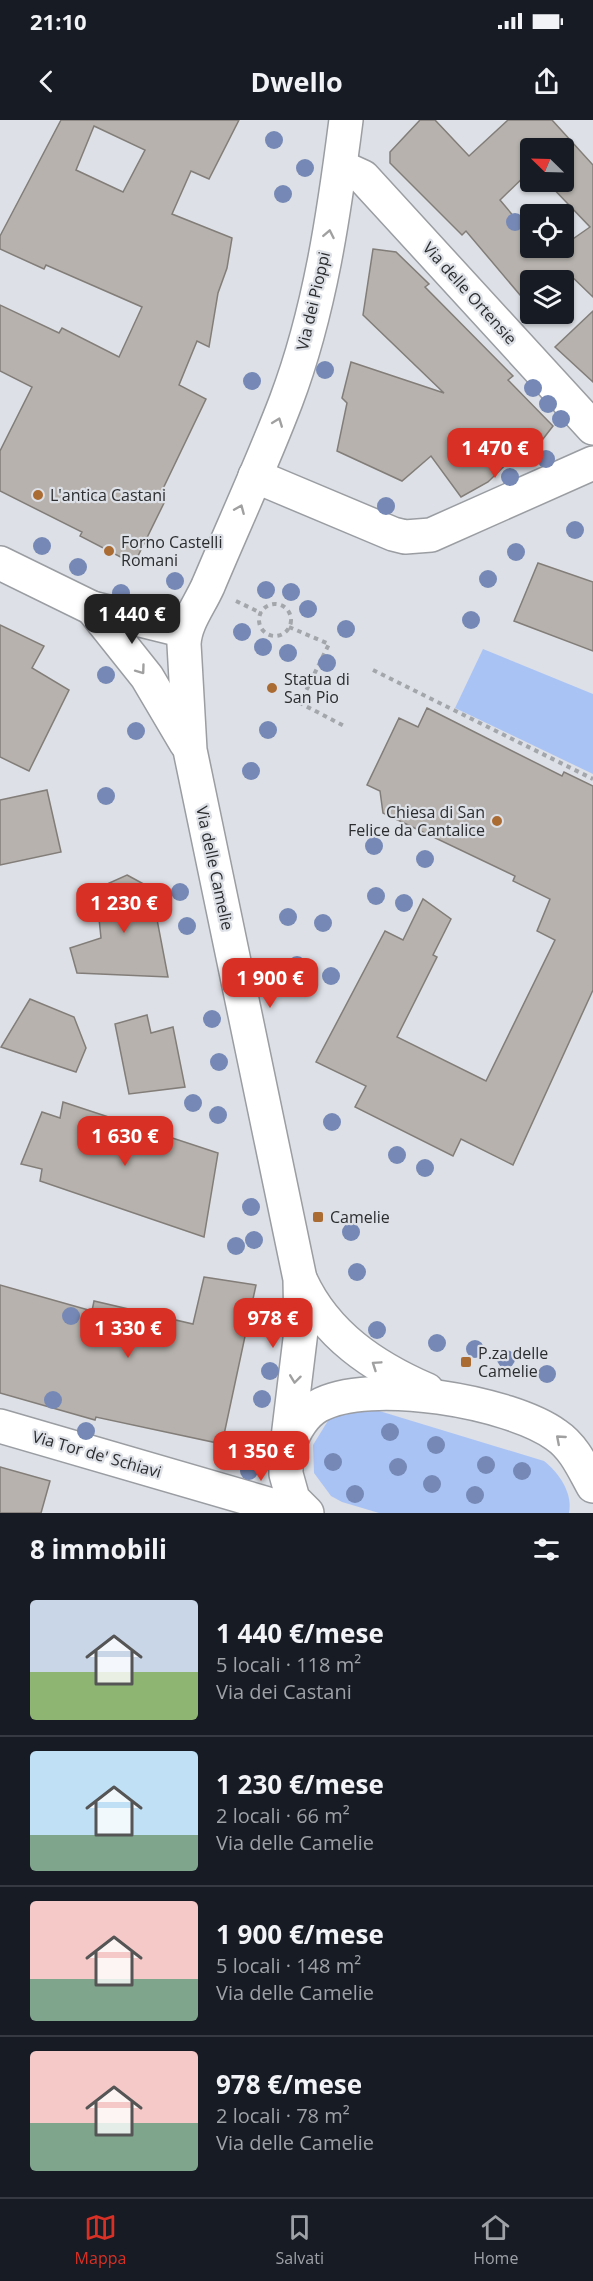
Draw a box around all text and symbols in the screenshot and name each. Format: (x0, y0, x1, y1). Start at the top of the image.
text: 21:10 (30, 6, 87, 36)
text: Dwello (250, 63, 343, 100)
icon: back (30, 65, 63, 98)
icon: share (530, 65, 563, 98)
north arrow (520, 138, 574, 192)
map controls (520, 138, 574, 324)
button: locate (520, 204, 574, 258)
one-way arrow (322, 229, 335, 239)
street label: Via delle Ortensie (418, 237, 522, 349)
street label: Via dei Pioppi (291, 250, 335, 352)
button: layers (520, 270, 574, 324)
one-way arrow (270, 417, 283, 428)
pin: 1 470 € (440, 428, 550, 479)
text: 1 470 € (461, 434, 529, 461)
place label: L'antica Castani (50, 484, 166, 506)
marker: L'antica Castani (31, 488, 45, 502)
one-way arrow (233, 505, 245, 516)
place label: Forno Castelli Romani (121, 531, 222, 571)
marker: Forno Castelli Romani (102, 544, 116, 558)
pin: 1 440 € (77, 594, 187, 645)
text: 1 440 € (98, 600, 166, 627)
one-way arrow (134, 663, 145, 674)
place label: Statua di San Pio (284, 668, 350, 708)
marker: Statua di San Pio (265, 681, 279, 695)
place label: Chiesa di San Felice da Cantalice (348, 801, 485, 841)
street label: Via delle Camelie (191, 804, 239, 932)
marker: Chiesa di San Felice da Cantalice (490, 814, 504, 828)
pin: 1 230 € (69, 883, 179, 934)
text: 1 230 € (90, 889, 158, 916)
pin: 1 900 € (215, 958, 325, 1009)
text: 1 900 € (236, 964, 304, 991)
pin: 1 630 € (70, 1116, 180, 1167)
text: 1 630 € (91, 1122, 159, 1149)
place label: Camelie (330, 1206, 390, 1228)
marker: Camelie (311, 1210, 325, 1224)
pin: 978 € (231, 1298, 315, 1349)
text: 978 € (248, 1304, 298, 1331)
pin: 1 330 € (73, 1308, 183, 1359)
text: 1 330 € (94, 1314, 162, 1341)
place label: P.za delle Camelie (478, 1342, 548, 1382)
marker: P.za delle Camelie (459, 1355, 473, 1369)
one-way arrow (372, 1361, 383, 1372)
one-way arrow (290, 1374, 302, 1384)
street label: Via Tor de' Schiavi (30, 1425, 164, 1483)
pin: 1 350 € (206, 1431, 316, 1482)
one-way arrow (556, 1435, 567, 1446)
text: 1 350 € (227, 1437, 295, 1464)
text: 8 immobili (30, 1531, 167, 1567)
icon: filters (530, 1533, 563, 1566)
text: 1 440 €/mese (216, 1615, 384, 1651)
icon: home (78, 1624, 150, 1696)
text: 5 locali · 118 m² (216, 1651, 361, 1678)
text: Via dei Castani (216, 1678, 352, 1705)
text: 1 230 €/mese (216, 1766, 384, 1802)
icon: home (78, 1775, 150, 1847)
text: 2 locali · 66 m² (216, 1802, 350, 1829)
text: Via delle Camelie (216, 1829, 374, 1856)
text: 1 900 €/mese (216, 1916, 384, 1952)
icon: home (78, 1925, 150, 1997)
text: 5 locali · 148 m² (216, 1952, 361, 1979)
text: Via delle Camelie (216, 1979, 374, 2006)
text: 978 €/mese (216, 2066, 362, 2102)
icon: home (78, 2075, 150, 2147)
text: 2 locali · 78 m² (216, 2102, 350, 2129)
text: Via delle Camelie (216, 2129, 374, 2156)
tab: Mappa (75, 2211, 126, 2269)
tab: Salvati (276, 2211, 324, 2269)
tab: Home (473, 2211, 518, 2269)

